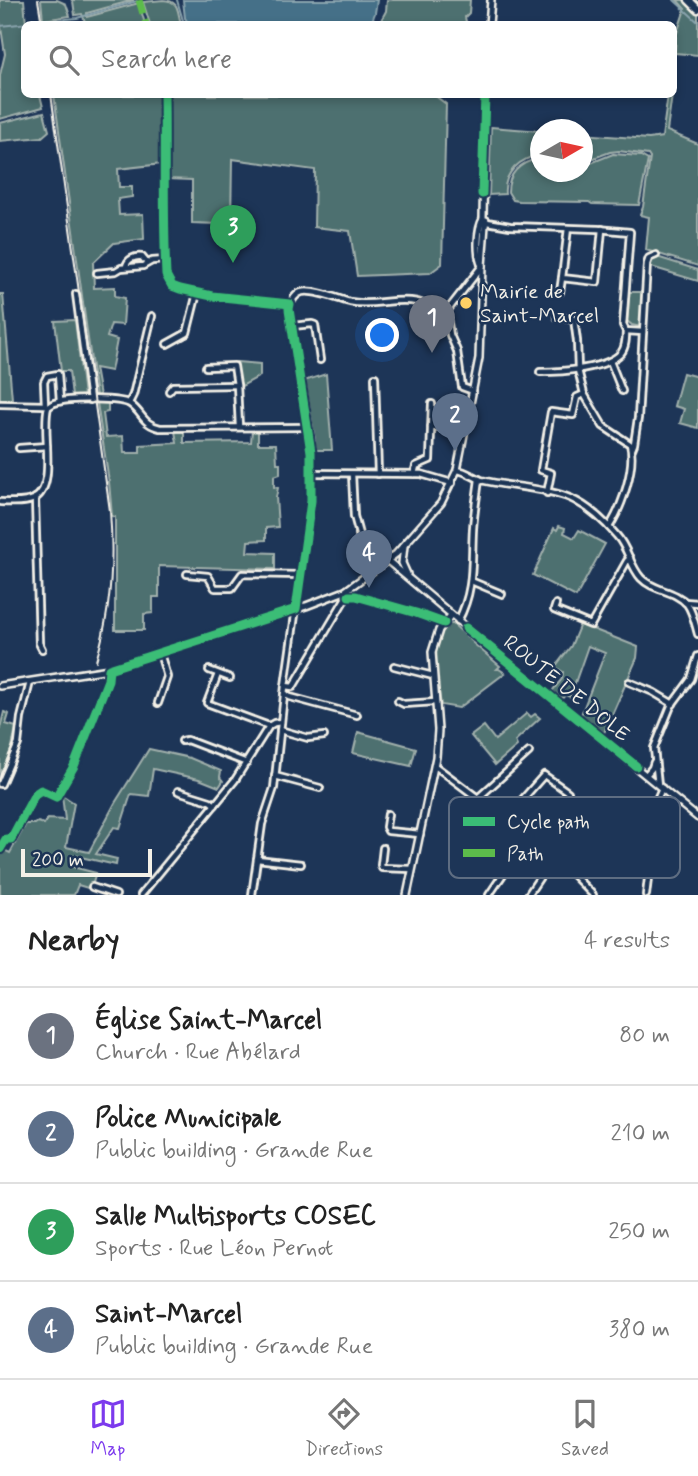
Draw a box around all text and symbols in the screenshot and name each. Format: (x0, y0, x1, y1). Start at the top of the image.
search box (21, 21, 677, 98)
icon: search (45, 41, 83, 79)
text: Search here (101, 43, 232, 77)
north arrow (530, 119, 593, 182)
pin: 3 (210, 205, 256, 263)
place label: Mairie de Saint-Marcel (480, 278, 599, 330)
pin: 1 (409, 295, 455, 353)
marker: Mairie de Saint-Marcel (458, 295, 474, 311)
your location (365, 318, 399, 352)
pin: 2 (432, 393, 478, 451)
pin: 4 (346, 530, 392, 588)
street label: ROUTE DE DOLE (497, 629, 636, 749)
legend (449, 797, 680, 878)
text: Cycle path (507, 810, 590, 835)
text: Path (507, 842, 544, 867)
scale bar (21, 846, 152, 878)
text: 200 m (32, 848, 84, 873)
text: Nearby (28, 921, 119, 960)
text: 4 results (584, 926, 670, 956)
text: Église Saint-Marcel (95, 1004, 322, 1038)
text: 1 (46, 1021, 56, 1051)
text: 80 m (619, 1021, 670, 1051)
text: Church · Rue Abélard (95, 1038, 301, 1068)
text: Police Municipale (95, 1102, 281, 1136)
text: 2 (45, 1119, 57, 1149)
text: 210 m (610, 1119, 670, 1149)
text: Public building · Grande Rue (95, 1136, 373, 1166)
text: Salle Multisports COSEC (95, 1200, 376, 1234)
text: 3 (46, 1217, 56, 1247)
text: 250 m (608, 1217, 670, 1247)
text: Sports · Rue Léon Pernot (95, 1234, 333, 1264)
text: Saint-Marcel (95, 1298, 242, 1332)
text: 4 (44, 1315, 58, 1345)
text: 380 m (609, 1315, 670, 1345)
text: Public building · Grande Rue (95, 1332, 373, 1362)
tab: Map (89, 1395, 127, 1462)
tab: Directions (305, 1395, 383, 1462)
tab: Saved (561, 1395, 609, 1462)

